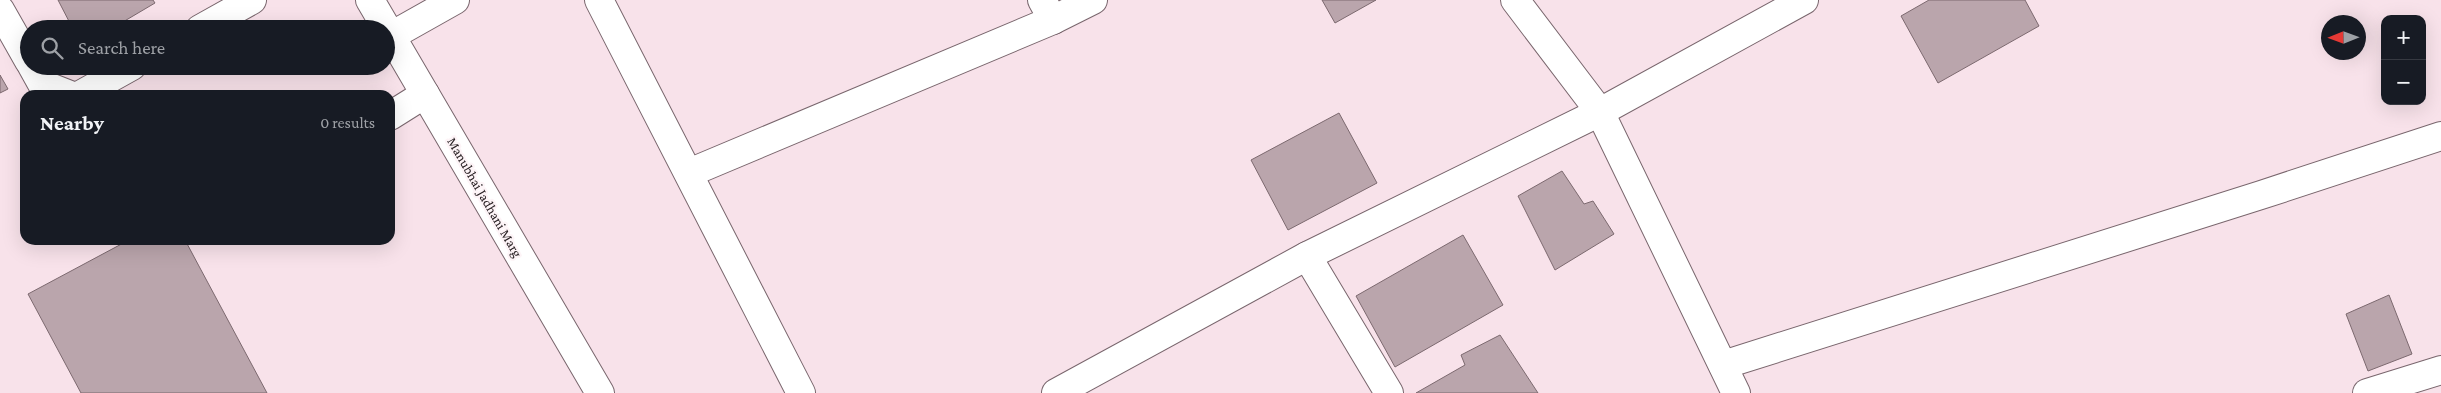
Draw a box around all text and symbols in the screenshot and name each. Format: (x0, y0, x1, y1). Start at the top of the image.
north arrow (2321, 15, 2366, 60)
map controls (2381, 15, 2426, 105)
button: + (2381, 15, 2426, 60)
search box (20, 20, 395, 75)
icon: search (38, 34, 66, 62)
text: Search here (78, 37, 165, 58)
button: − (2381, 60, 2426, 105)
text: Nearby (40, 111, 104, 135)
text: 0 results (320, 114, 375, 131)
street label: Manubhai Jadhani Marg (444, 134, 526, 260)

